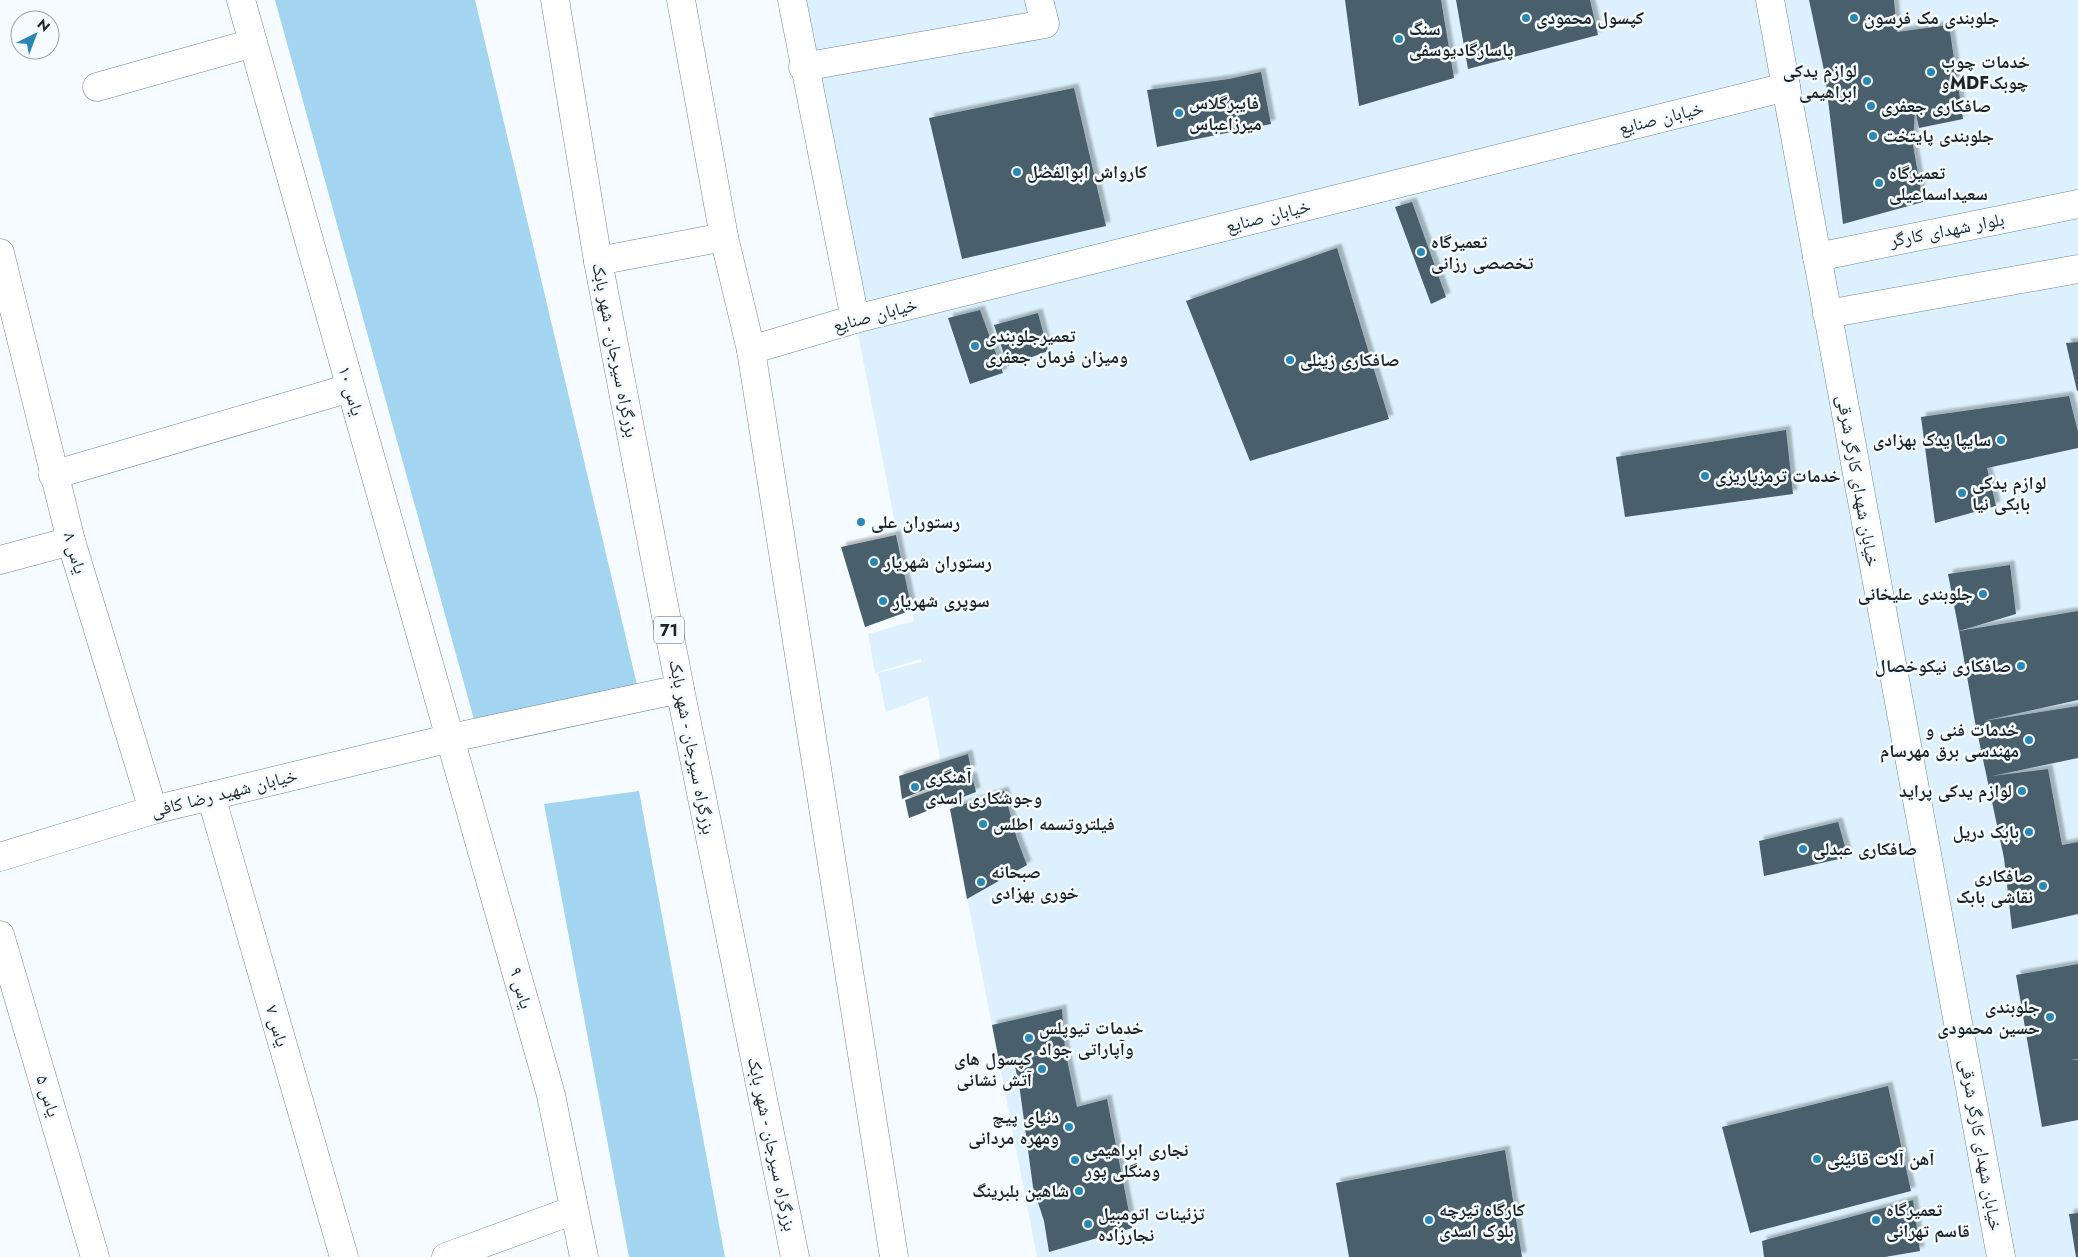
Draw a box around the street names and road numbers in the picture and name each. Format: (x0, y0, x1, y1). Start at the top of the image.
street label: خیابان صنایع (1616, 95, 1706, 141)
street label: خیابان صنایع (1223, 193, 1313, 239)
street label: بلوار شهدای کارگر (1887, 206, 2007, 254)
street label: بزرگراه سیرجان - شهر بابک (585, 260, 645, 440)
street label: خیابان صنایع (830, 291, 920, 339)
street label: یاس ۱۰ (332, 363, 370, 419)
street label: خیابان شهدای کارگر شرقی (1830, 393, 1886, 569)
street label: یاس ۸ (57, 529, 93, 577)
road number: 71 (654, 616, 684, 644)
street label: بزرگراه سیرجان - شهر بابک (662, 657, 722, 837)
street label: خیابان شهید رضا کافی (148, 762, 300, 824)
street label: یاس ۹ (503, 964, 539, 1012)
street label: یاس ۷ (259, 1002, 295, 1050)
street label: بزرگراه سیرجان - شهر بابک (741, 1055, 803, 1234)
street label: خیابان شهدای کارگر شرقی (1953, 1057, 2009, 1233)
street label: یاس ۵ (29, 1072, 67, 1120)

